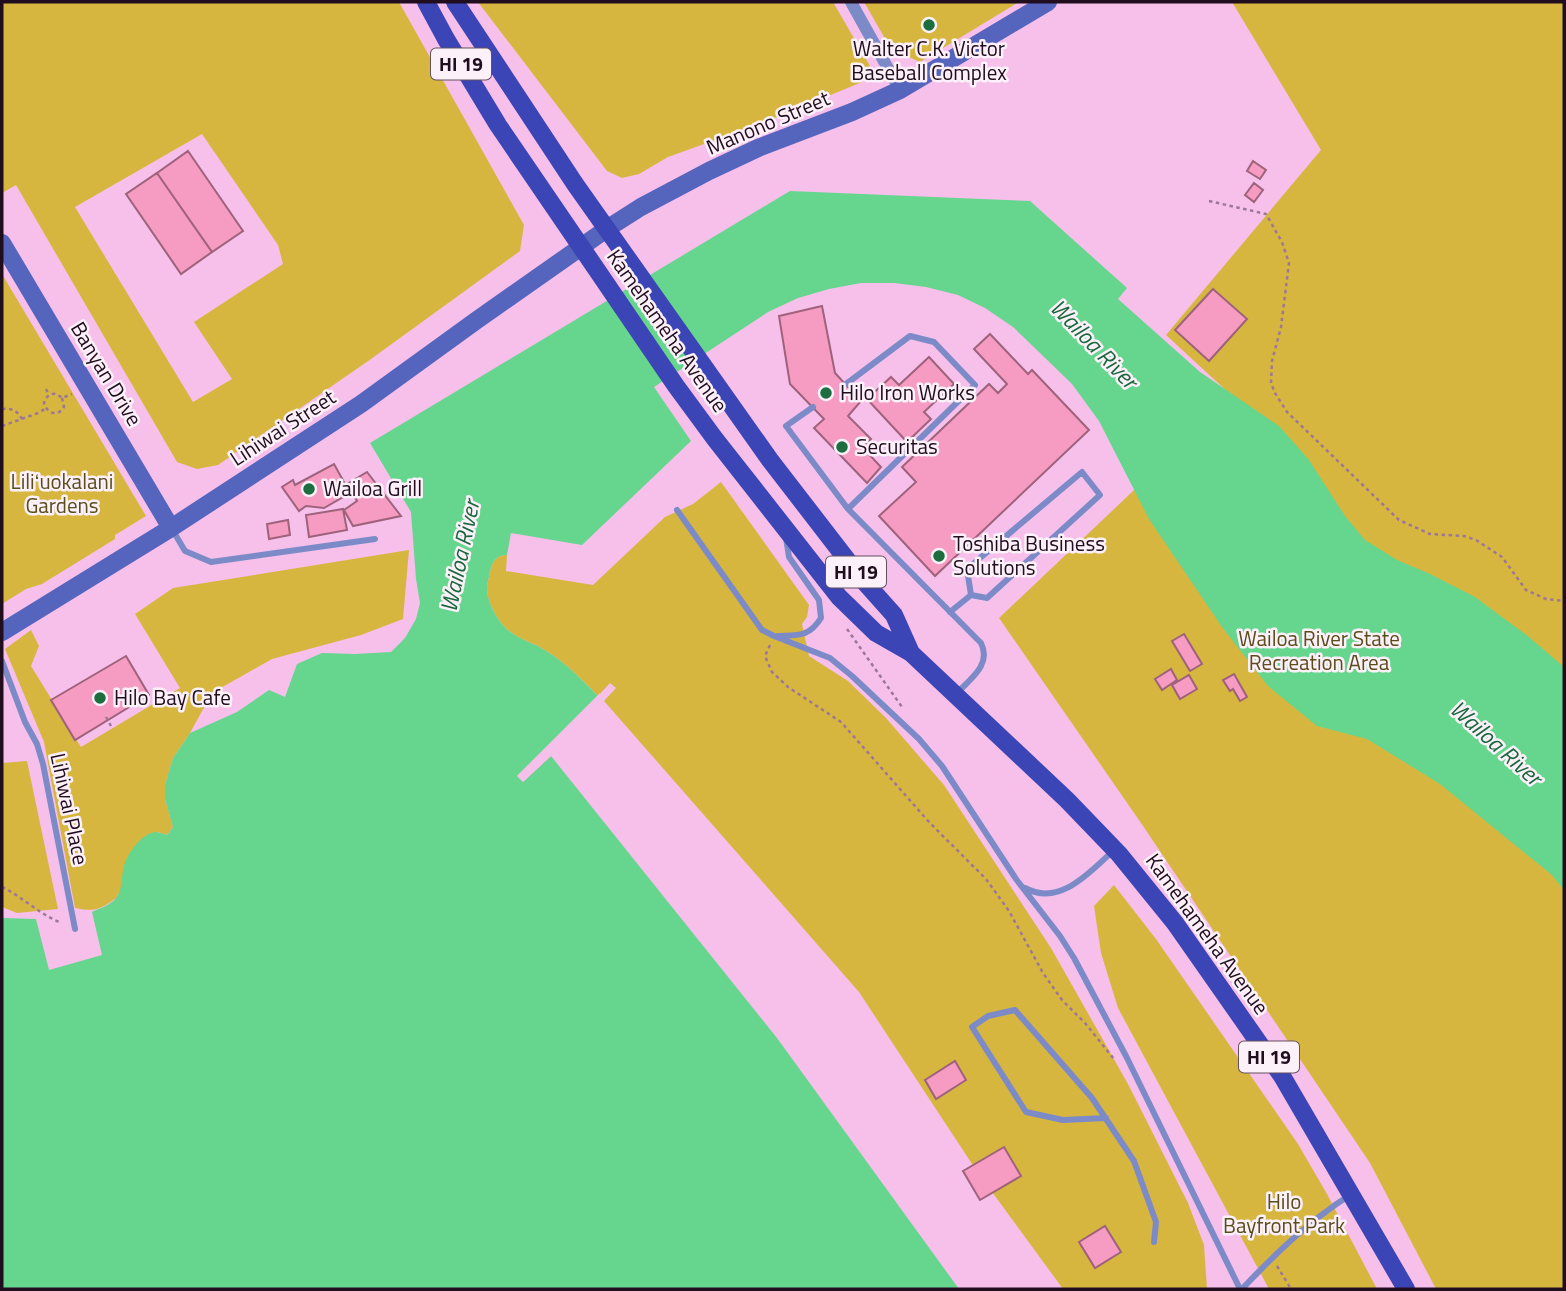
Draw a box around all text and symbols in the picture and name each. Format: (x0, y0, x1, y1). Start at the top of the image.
marker: Walter C.K. Victor Baseball Complex (921, 17, 937, 33)
place label: Walter C.K. Victor Baseball Complex (851, 32, 1007, 88)
road number: HI 19 (431, 48, 491, 80)
street label: Manono Street (701, 81, 835, 163)
street label: Kamehameha Avenue (599, 242, 736, 419)
water label: Wailoa River (1042, 291, 1148, 399)
street label: Banyan Drive (63, 315, 151, 432)
place label: Hilo Iron Works (840, 376, 975, 408)
street label: Lihiwai Street (223, 381, 342, 473)
marker: Hilo Iron Works (818, 385, 834, 401)
place label: Securitas (856, 430, 938, 462)
marker: Securitas (834, 439, 850, 455)
park label: Liliʻuokalani Gardens (11, 465, 113, 521)
place label: Wailoa Grill (323, 472, 422, 504)
marker: Wailoa Grill (301, 481, 317, 497)
water label: Wailoa River (431, 494, 489, 615)
place label: Toshiba Business Solutions (953, 527, 1105, 583)
marker: Toshiba Business Solutions (931, 548, 947, 564)
road number: HI 19 (826, 556, 886, 587)
park label: Wailoa River State Recreation Area (1238, 622, 1400, 678)
place label: Hilo Bay Cafe (114, 681, 231, 713)
marker: Hilo Bay Cafe (92, 690, 108, 706)
water label: Wailoa River (1442, 692, 1552, 795)
street label: Lihiwai Place (43, 750, 97, 868)
street label: Kamehameha Avenue (1138, 846, 1277, 1021)
road number: HI 19 (1239, 1042, 1299, 1072)
park label: Hilo Bayfront Park (1223, 1185, 1345, 1241)

